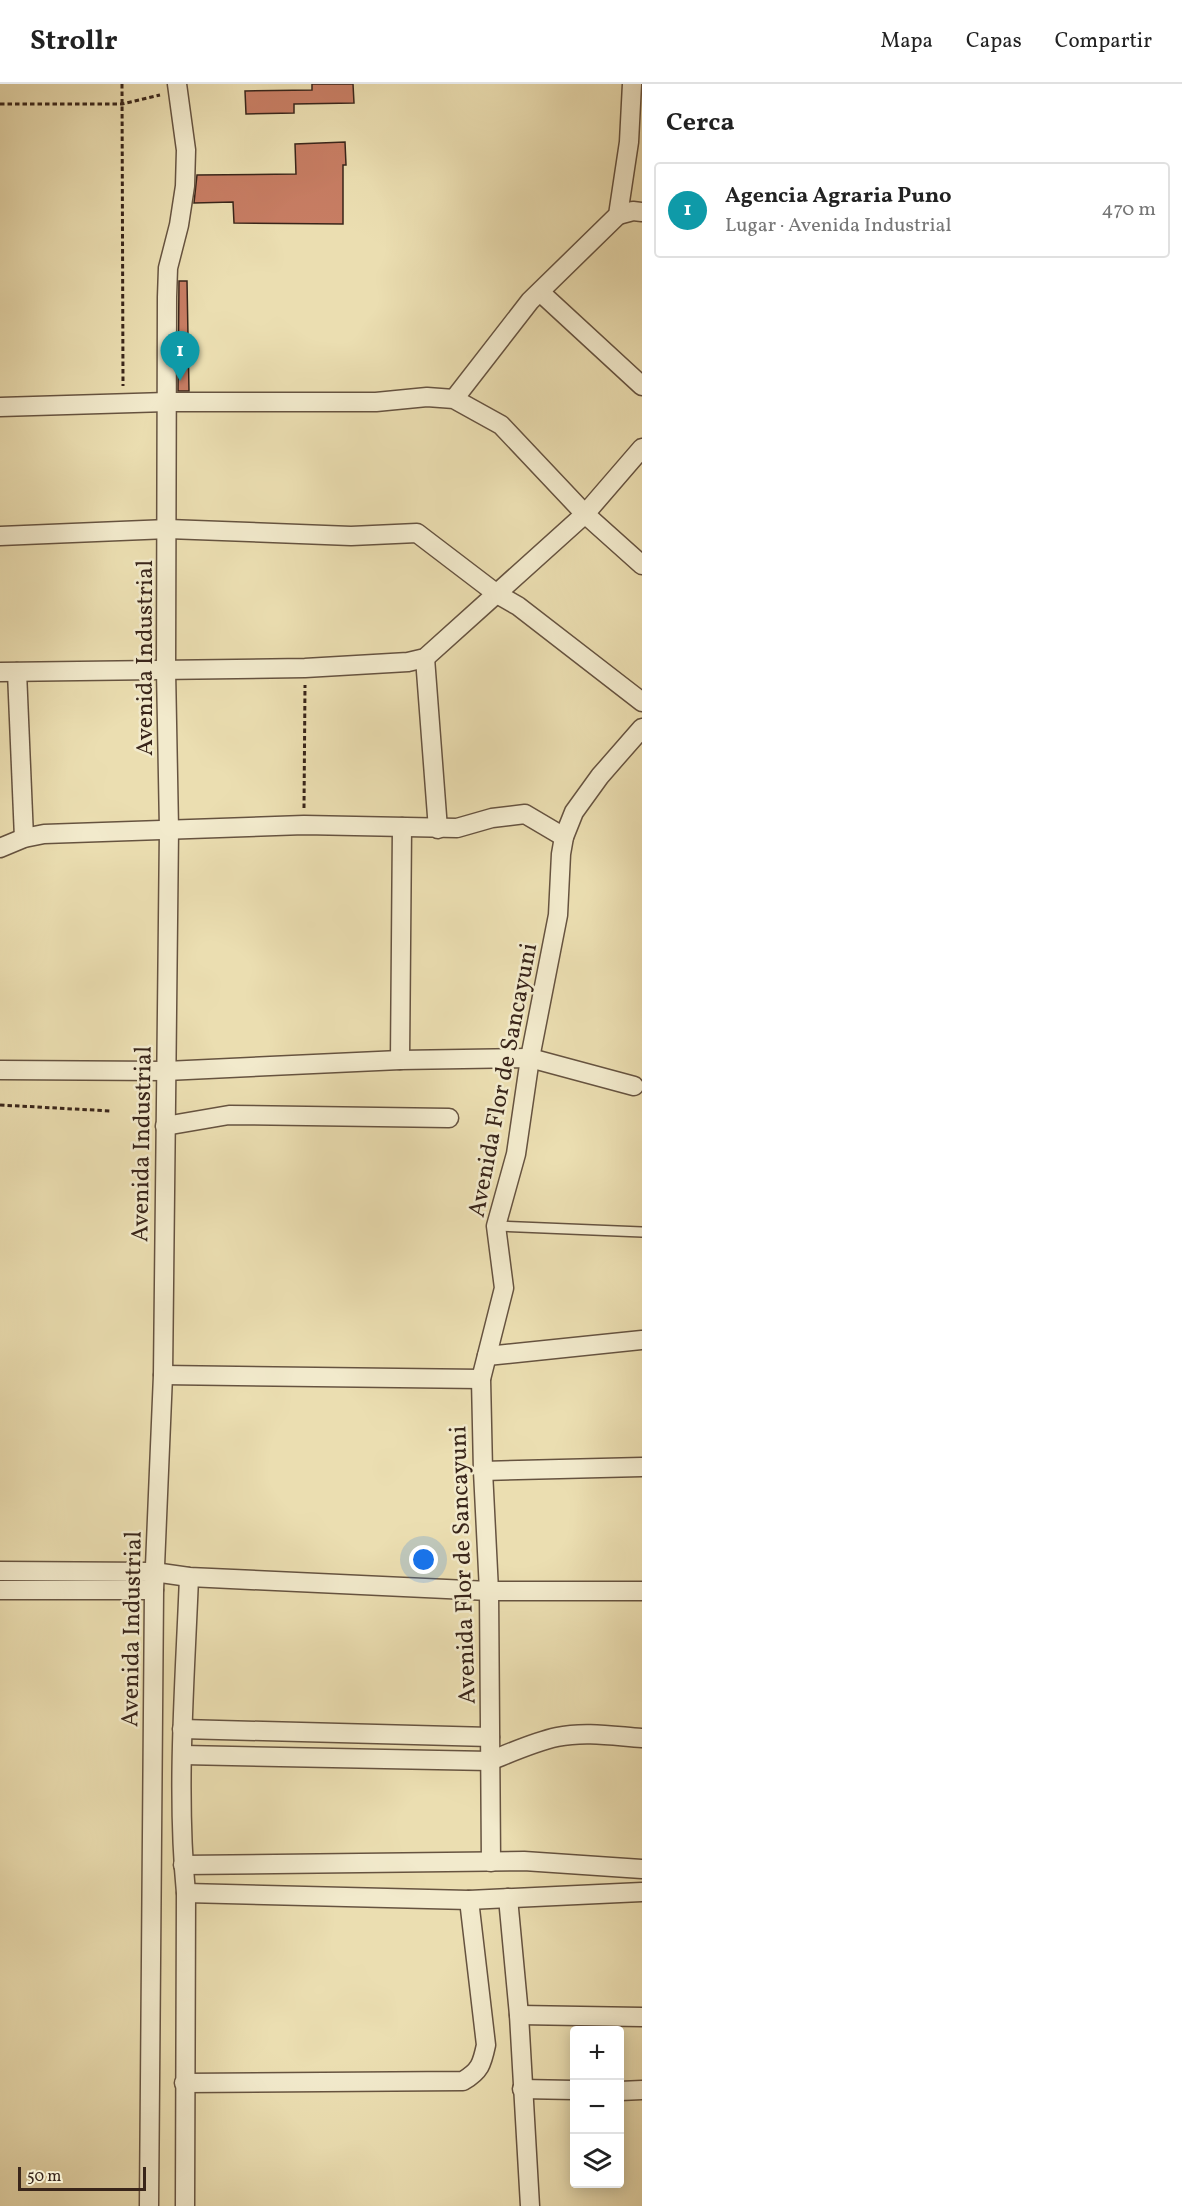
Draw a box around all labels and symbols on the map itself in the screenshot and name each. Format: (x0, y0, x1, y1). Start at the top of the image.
pin: 1 (160, 332, 200, 381)
street label: Avenida Industrial (129, 560, 163, 756)
street label: Avenida Flor de Sancayuni (461, 940, 547, 1220)
street label: Avenida Industrial (124, 1046, 162, 1242)
street label: Avenida Flor de Sancayuni (442, 1425, 486, 1705)
street label: Avenida Industrial (114, 1531, 152, 1727)
your location (409, 1545, 438, 1574)
scale bar (18, 2164, 146, 2192)

